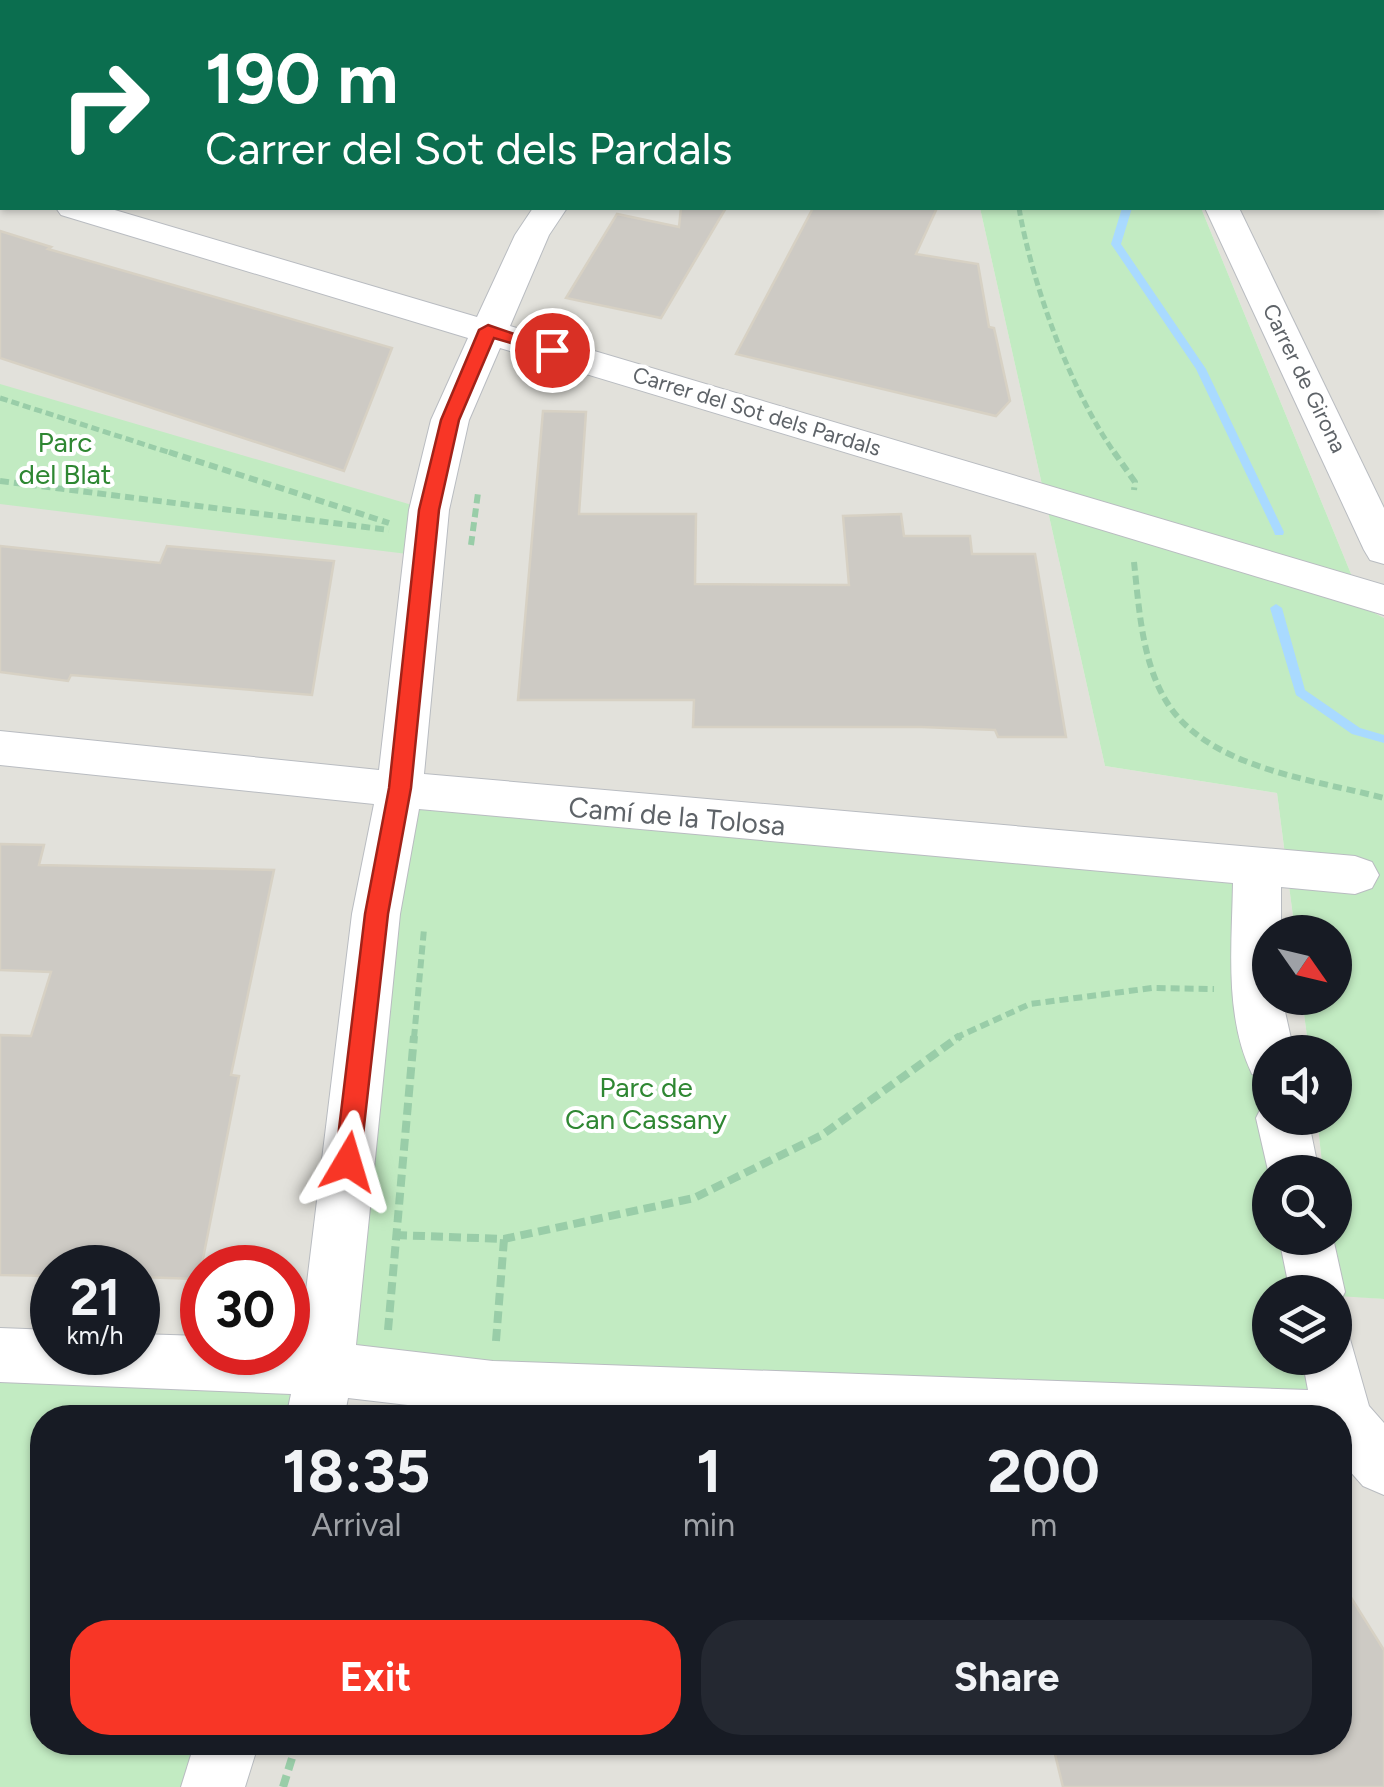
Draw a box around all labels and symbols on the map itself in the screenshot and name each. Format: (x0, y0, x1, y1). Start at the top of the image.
street label: Carrer de Girona (1257, 299, 1352, 457)
pin (510, 308, 595, 393)
street label: Carrer del Sot dels Pardals (630, 361, 884, 462)
park label: Parc del Blat (19, 425, 111, 491)
street label: Camí de la Tolosa (567, 790, 787, 842)
north arrow (1252, 915, 1352, 1015)
park label: Parc de Can Cassany (565, 1070, 727, 1136)
position arrow (296, 1110, 400, 1214)
speed limit sign: 30 (180, 1245, 310, 1375)

